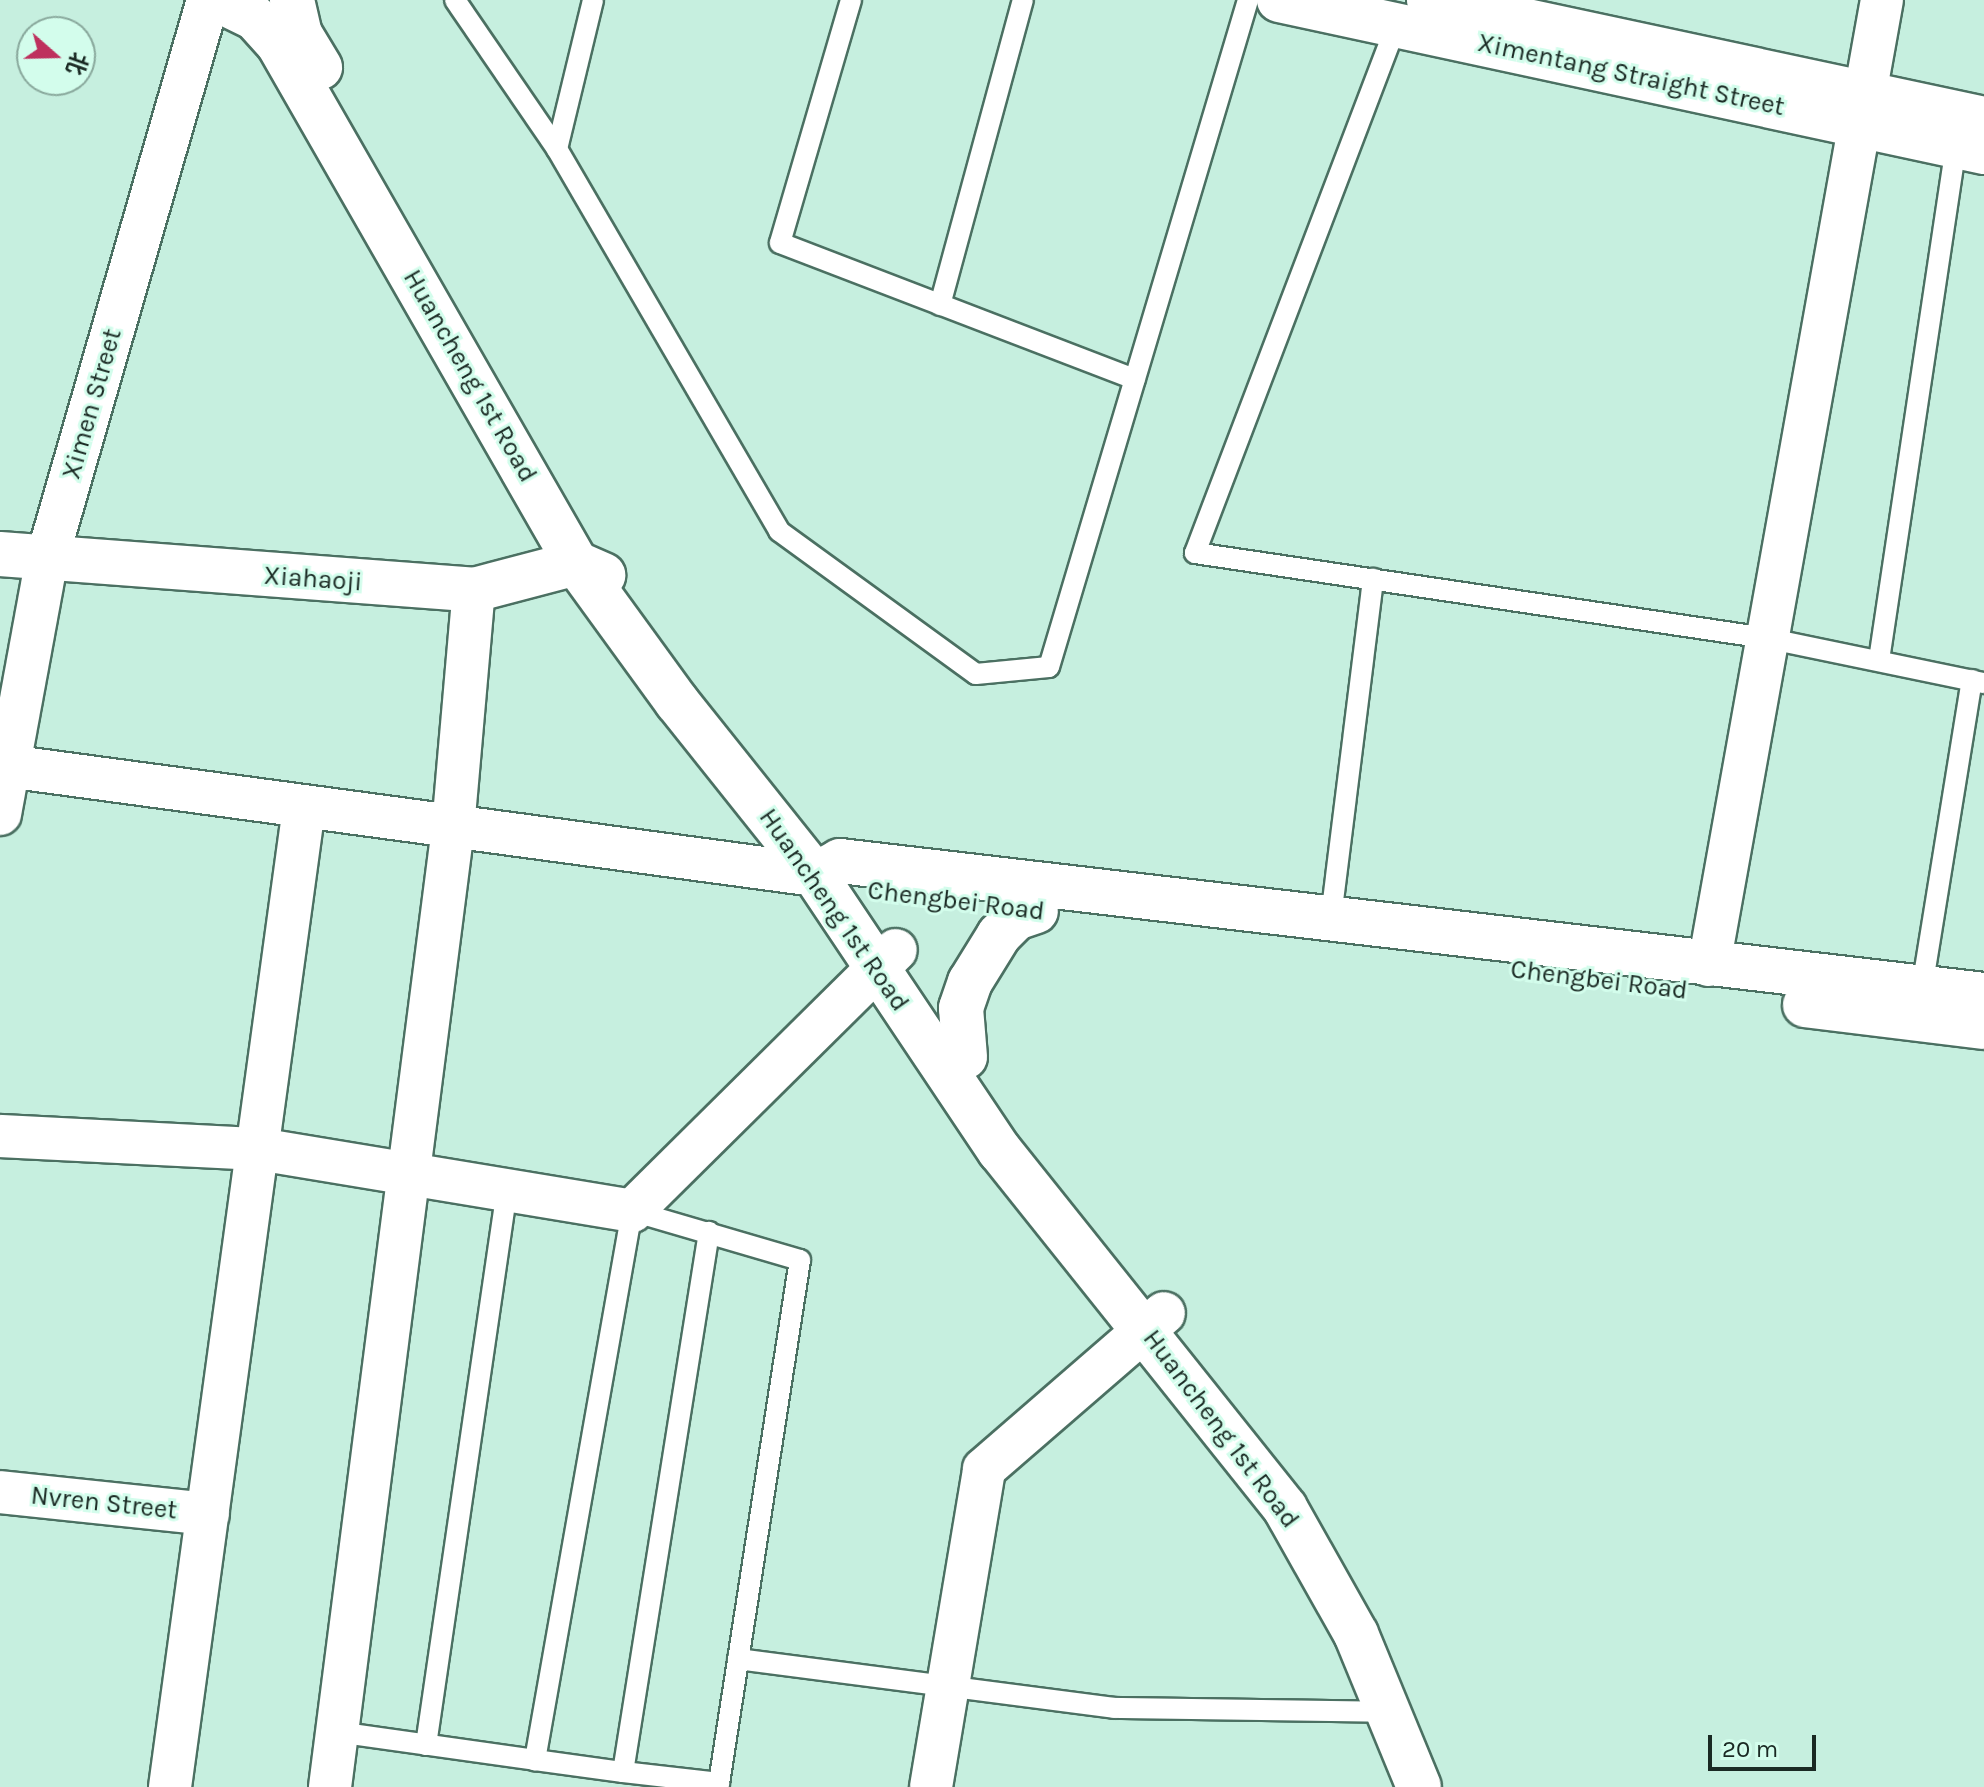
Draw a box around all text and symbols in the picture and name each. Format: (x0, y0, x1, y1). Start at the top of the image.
north arrow (16, 16, 96, 96)
street label: Ximentang Straight Street (1475, 27, 1787, 123)
text: 北 (61, 49, 93, 78)
street label: Huancheng 1st Road (396, 264, 544, 488)
street label: Ximen Street (56, 325, 128, 483)
street label: Xiahaoji (263, 560, 363, 598)
street label: Huancheng 1st Road (752, 803, 916, 1017)
street label: Chengbei Road (866, 875, 1046, 927)
street label: Chengbei Road (1509, 954, 1689, 1006)
street label: Huancheng 1st Road (1136, 1324, 1306, 1534)
street label: Nvren Street (29, 1480, 179, 1526)
scale bar (1712, 1719, 1820, 1769)
text: 20 m (1722, 1735, 1778, 1763)

